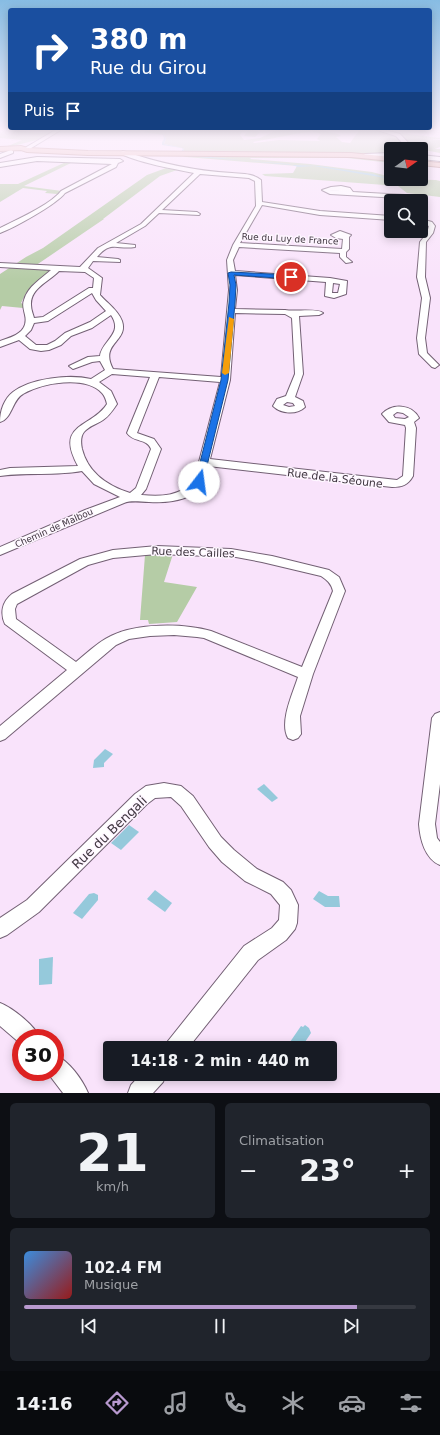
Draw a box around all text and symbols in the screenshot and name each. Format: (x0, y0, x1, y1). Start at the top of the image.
text: 380 m (90, 23, 187, 56)
icon: right (24, 24, 76, 76)
text: Rue du Girou (90, 57, 207, 78)
icon: arrive (62, 100, 84, 122)
text: Puis (24, 102, 54, 120)
north arrow (384, 142, 428, 186)
map controls (384, 142, 428, 238)
button: search (384, 194, 428, 238)
street label: Rue du Luy de France (241, 231, 339, 247)
pin (274, 260, 308, 294)
icon: arrive (280, 266, 302, 288)
position arrow (178, 461, 220, 503)
street label: Rue de la Séoune (286, 466, 384, 491)
street label: Chemin de Malbou (14, 506, 94, 550)
street label: Rue des Cailles (151, 545, 235, 560)
street label: Rue du Bengali (69, 793, 150, 872)
speed limit sign: 30 (12, 1029, 64, 1081)
text: 14:18 · 2 min · 440 m (130, 1052, 310, 1070)
text: 21 (76, 1123, 149, 1183)
text: Climatisation (239, 1133, 324, 1148)
text: 23° (299, 1153, 356, 1188)
text: − (239, 1158, 257, 1183)
text: + (398, 1158, 416, 1183)
text: km/h (96, 1179, 129, 1194)
text: 102.4 FM (84, 1259, 162, 1277)
text: Musique (84, 1277, 138, 1292)
icon: previous (78, 1315, 100, 1337)
icon: pause (209, 1315, 231, 1337)
icon: next (340, 1315, 362, 1337)
icon: directions (103, 1389, 131, 1417)
icon: music (162, 1389, 190, 1417)
icon: phone (221, 1389, 249, 1417)
icon: climate (279, 1389, 307, 1417)
icon: car (338, 1389, 366, 1417)
icon: filters (397, 1389, 425, 1417)
text: 14:16 (15, 1393, 73, 1414)

